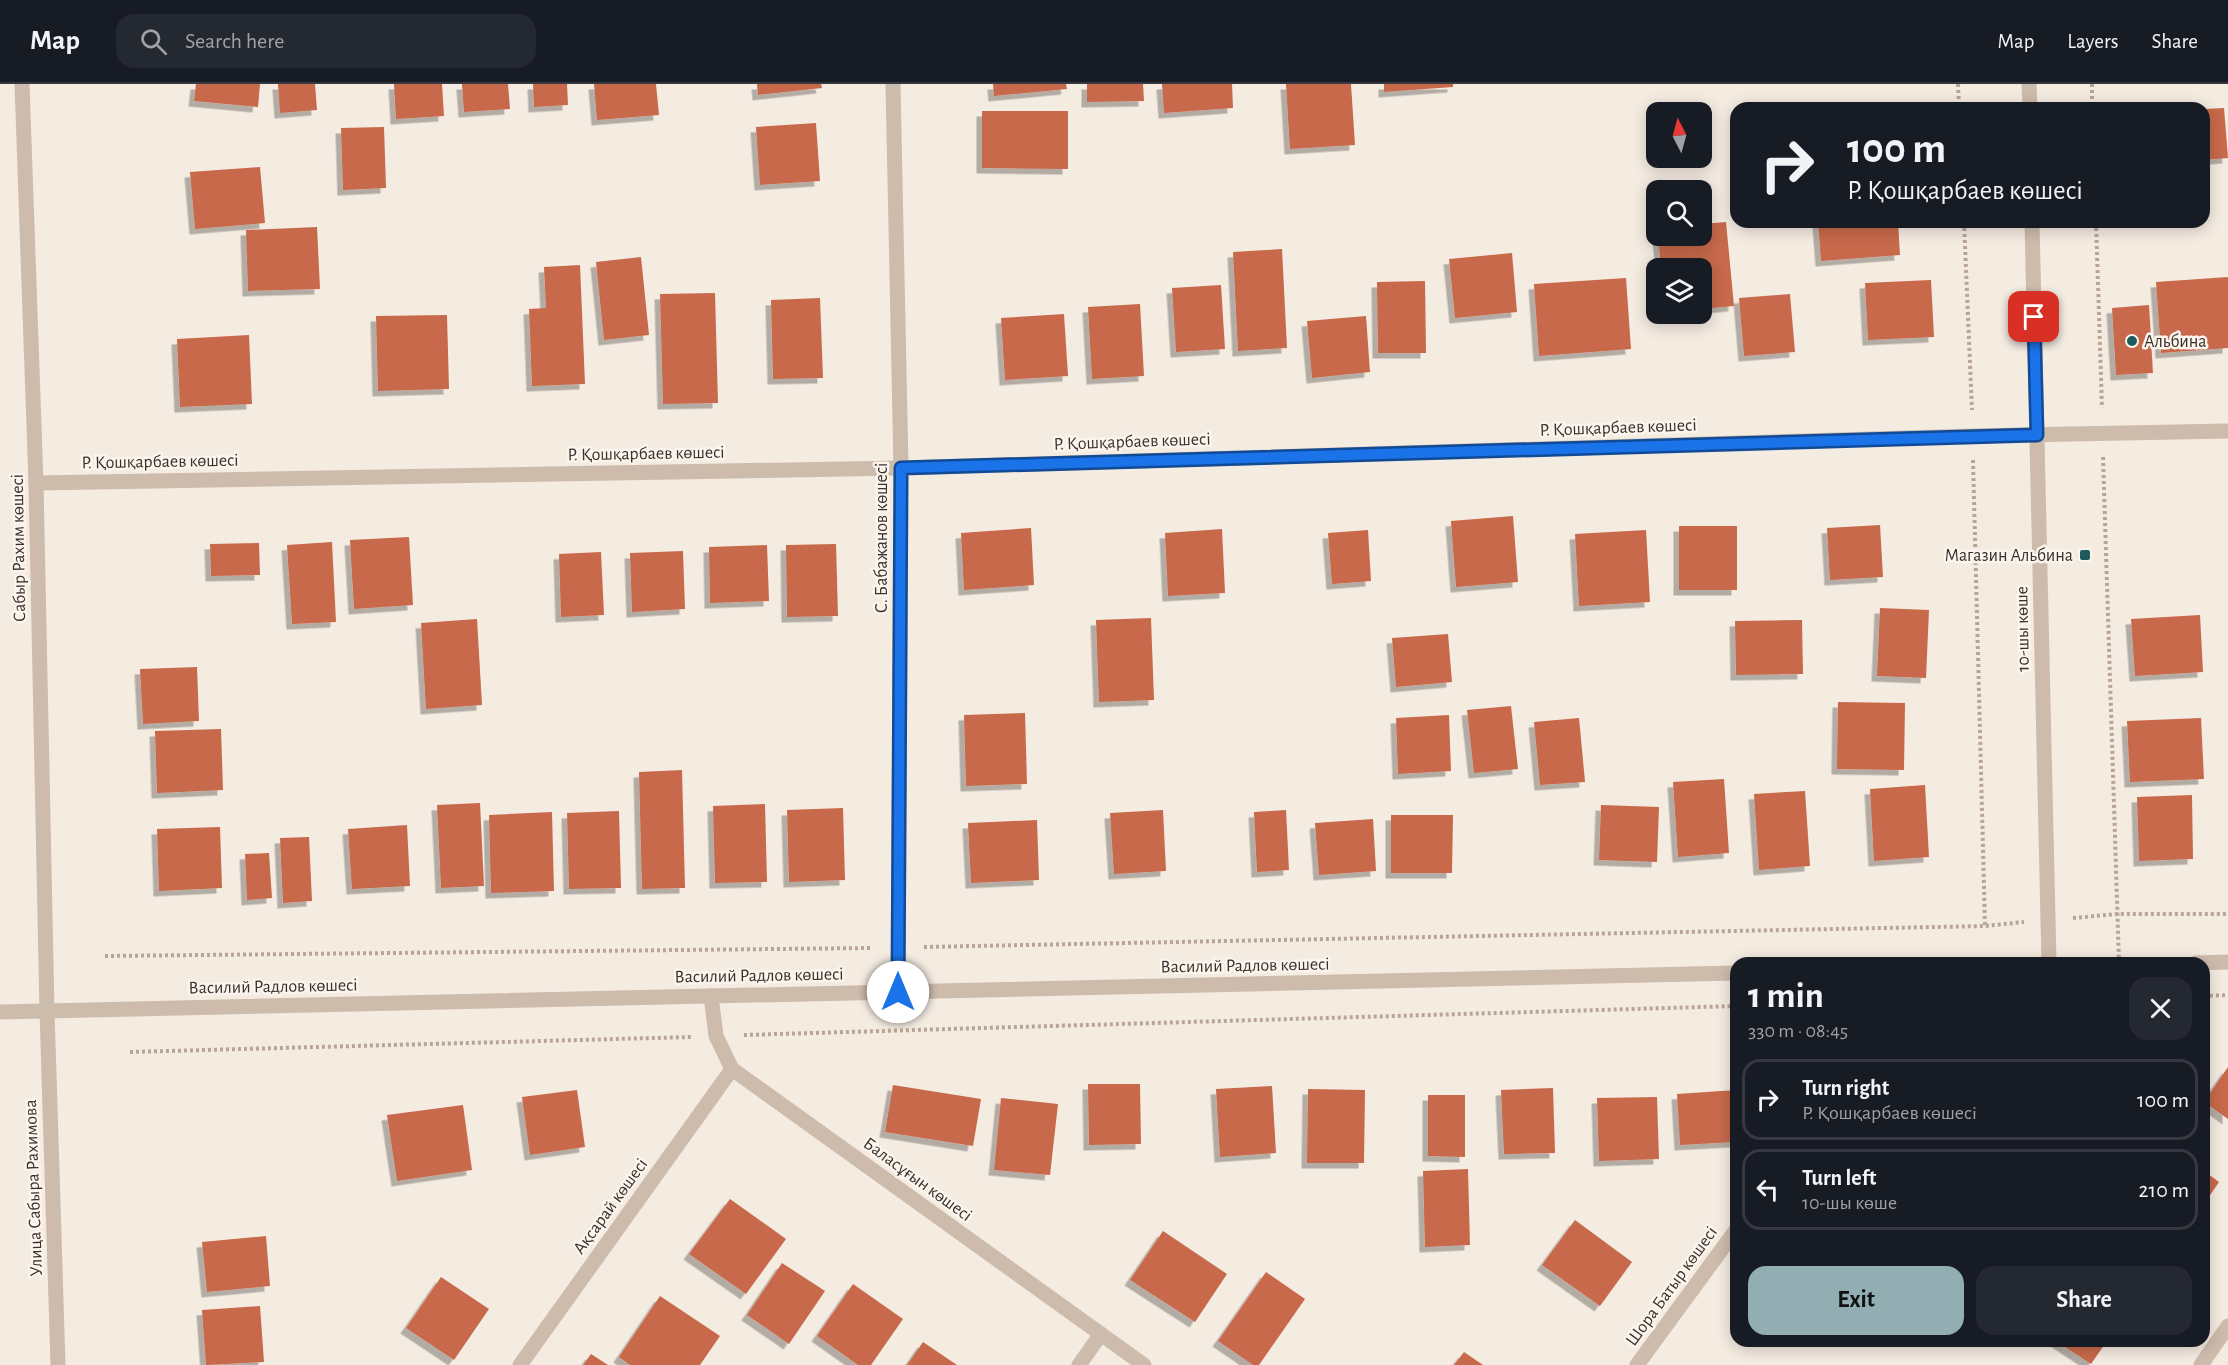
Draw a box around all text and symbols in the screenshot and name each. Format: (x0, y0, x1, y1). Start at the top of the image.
search box (116, 14, 536, 68)
icon: search (137, 25, 170, 58)
text: Map (30, 27, 80, 55)
text: Search here (185, 30, 284, 52)
text: Map (1998, 31, 2034, 52)
text: Layers (2067, 31, 2118, 52)
text: Share (2151, 31, 2198, 52)
north arrow (1646, 102, 1712, 168)
map controls (1646, 102, 1712, 324)
icon: right (1748, 126, 1826, 204)
text: 100 m (1847, 128, 1946, 170)
text: Р. Қошқарбаев көшесі (1847, 177, 2083, 204)
button: search (1646, 180, 1712, 246)
button: layers (1646, 258, 1712, 324)
pin (2008, 291, 2059, 342)
icon: arrive (2017, 300, 2050, 333)
place label: Альбина (2144, 332, 2207, 351)
marker: Альбина (2125, 334, 2139, 348)
street label: Р. Қошқарбаев көшесі (1539, 415, 1697, 440)
street label: Р. Қошқарбаев көшесі (1053, 429, 1211, 454)
street label: Р. Қошқарбаев көшесі (567, 443, 725, 464)
street label: Р. Қошқарбаев көшесі (81, 451, 239, 472)
street label: С. Бабажанов көшесі (872, 463, 891, 613)
street label: Сабыр Рахим көшесі (8, 474, 29, 622)
place label: Магазин Альбина (1944, 546, 2073, 565)
marker: Магазин Альбина (2078, 548, 2092, 562)
street label: 10-шы көше (2013, 586, 2033, 672)
street label: Василий Радлов көшесі (1160, 956, 1330, 976)
position arrow (866, 960, 930, 1024)
street label: Василий Радлов көшесі (674, 966, 844, 986)
street label: Василий Радлов көшесі (188, 977, 358, 997)
button: close (2129, 977, 2192, 1040)
text: 1 min (1748, 978, 1824, 1014)
text: 330 m · 08:45 (1748, 1021, 1848, 1041)
text: Turn right (1802, 1077, 1889, 1099)
icon: right (1751, 1083, 1784, 1116)
text: 100 m (2137, 1089, 2189, 1111)
street label: Улица Сабыра Рахимова (21, 1099, 46, 1277)
text: Р. Қошқарбаев көшесі (1802, 1103, 1977, 1123)
street label: Баласұғын көшесі (860, 1134, 975, 1225)
street label: Ақсарай көшесі (570, 1156, 651, 1258)
text: Turn left (1802, 1167, 1876, 1189)
icon: left (1751, 1173, 1784, 1206)
text: 210 m (2139, 1179, 2189, 1201)
text: 10-шы көше (1802, 1193, 1897, 1213)
street label: Шора Батыр көшесі (1623, 1224, 1721, 1350)
button: Exit (1748, 1266, 1964, 1335)
button: Share (1976, 1266, 2192, 1335)

